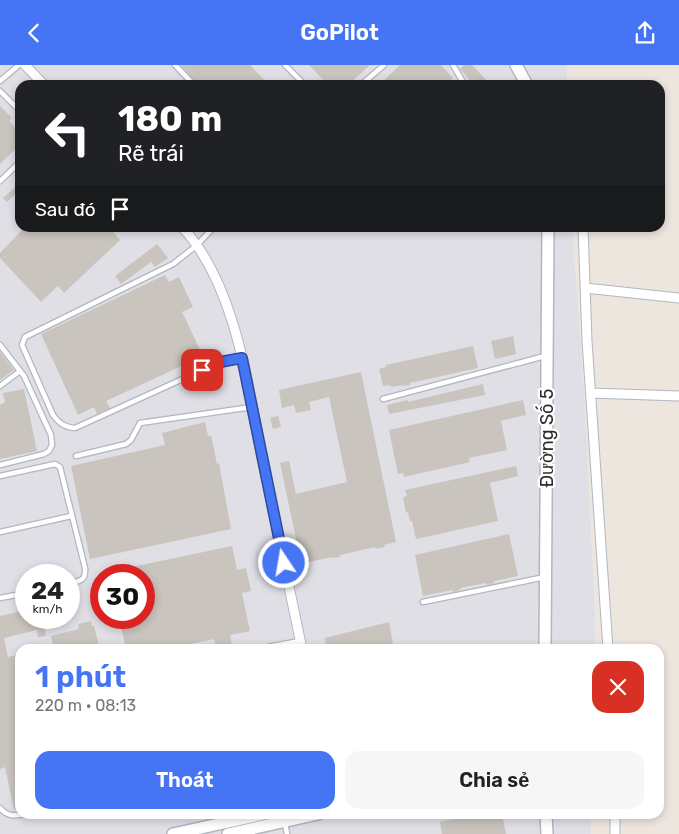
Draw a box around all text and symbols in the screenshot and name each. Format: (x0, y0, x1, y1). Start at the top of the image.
icon: back (20, 19, 48, 47)
text: GoPilot (300, 19, 379, 46)
icon: share (631, 19, 659, 47)
text: 180 m (118, 98, 222, 140)
icon: left (35, 100, 100, 165)
text: Rẽ trái (118, 140, 184, 167)
icon: arrive (106, 195, 134, 223)
text: Sau đó (35, 198, 96, 221)
pin (181, 349, 223, 391)
icon: arrive (188, 356, 216, 384)
street label: Đường Số 5 (535, 388, 558, 488)
position arrow (257, 536, 309, 588)
speed limit sign: 30 (90, 564, 155, 629)
text: 24 (31, 576, 64, 605)
text: km/h (33, 602, 62, 616)
text: 1 phút (35, 659, 126, 695)
button: close (592, 661, 644, 713)
text: 220 m · 08:13 (35, 696, 136, 715)
button: Thoát (35, 751, 335, 809)
button: Chia sẻ (345, 751, 644, 809)

